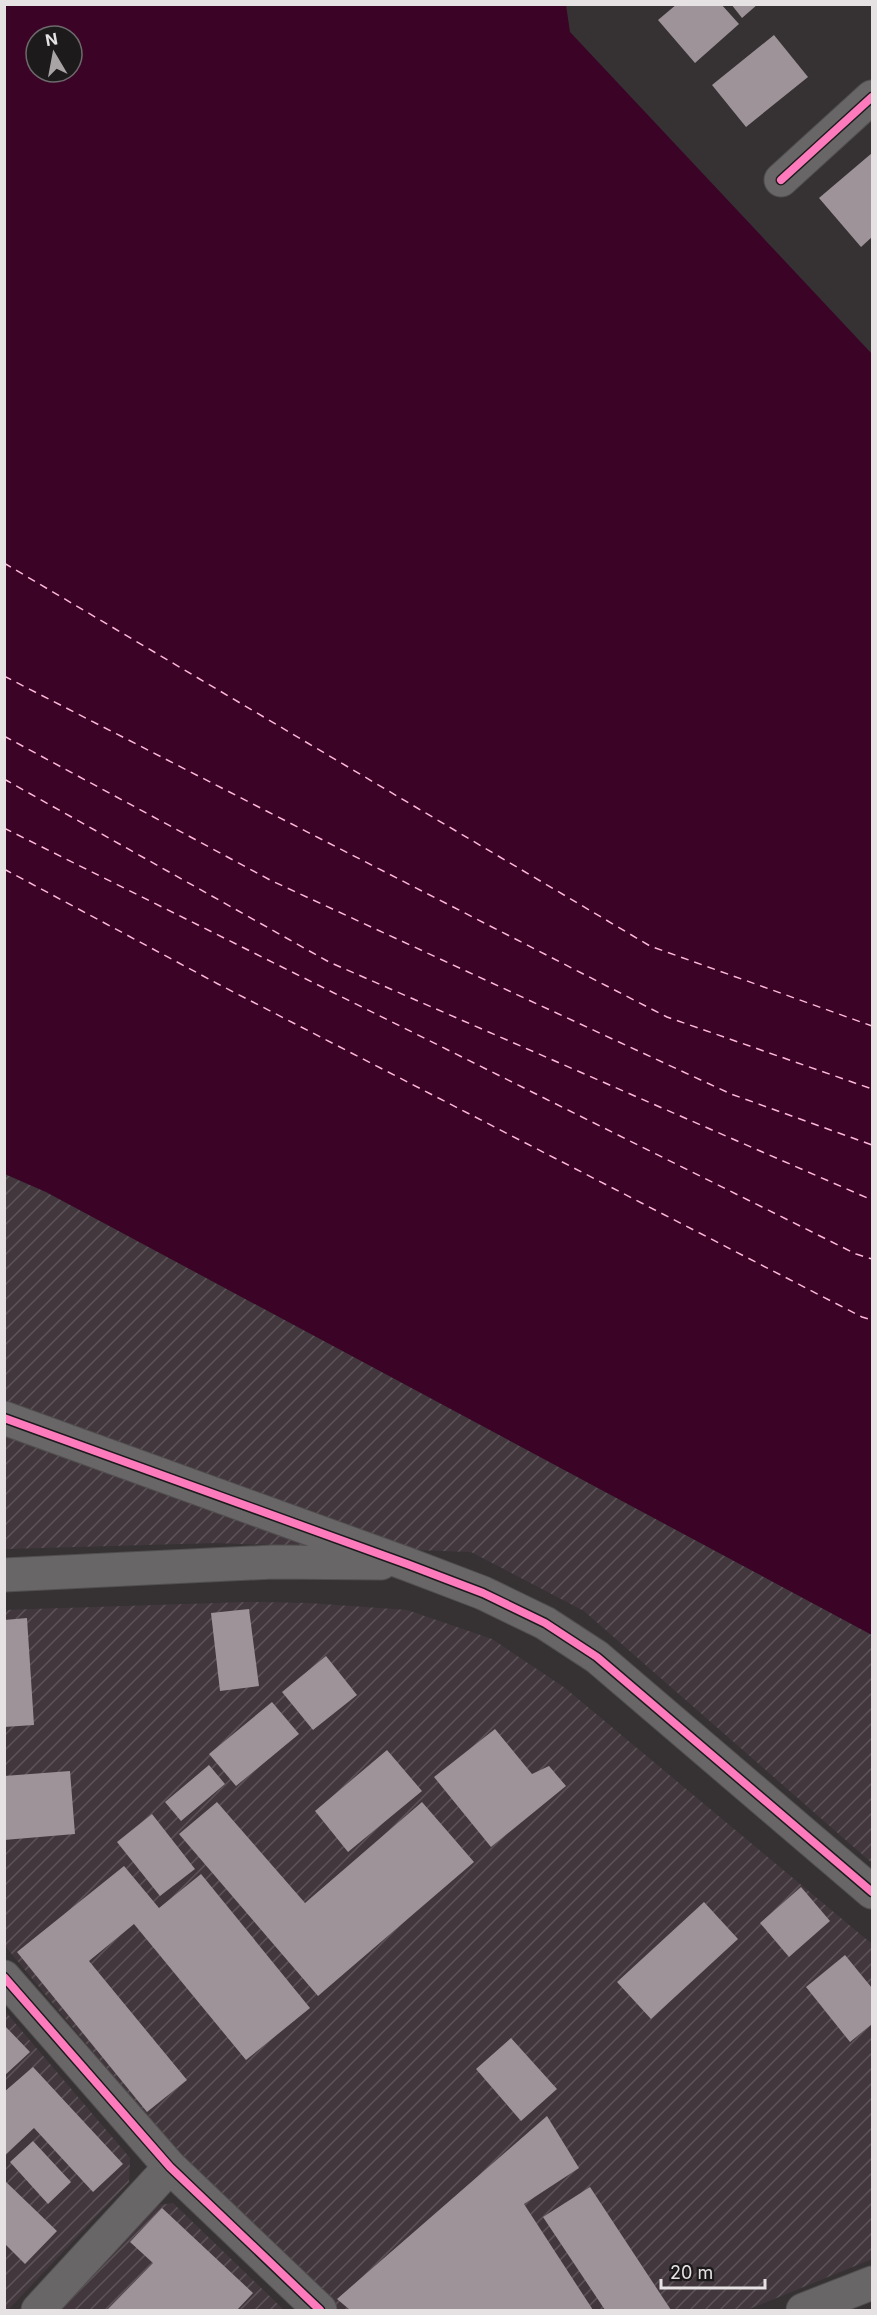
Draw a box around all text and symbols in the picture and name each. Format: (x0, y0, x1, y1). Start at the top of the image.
north arrow (24, 24, 84, 84)
text: N (44, 28, 59, 50)
scale bar (661, 2252, 764, 2290)
text: 20 m (670, 2262, 713, 2283)

